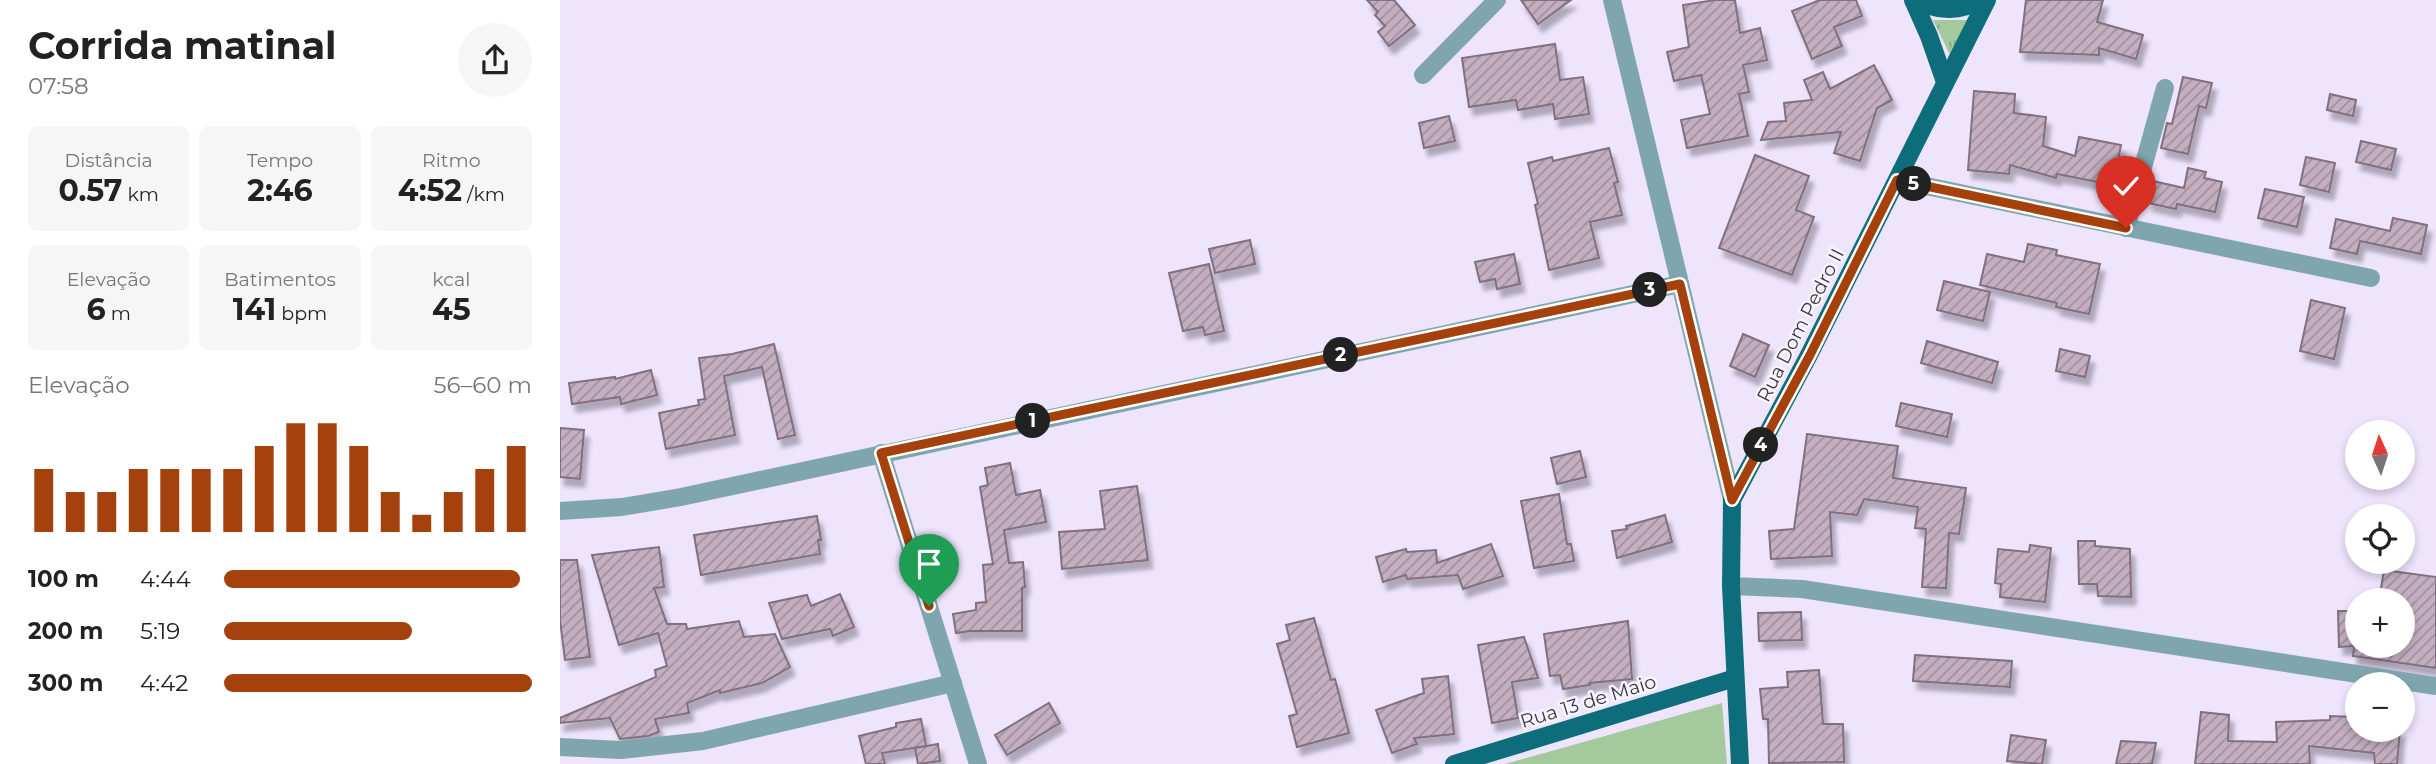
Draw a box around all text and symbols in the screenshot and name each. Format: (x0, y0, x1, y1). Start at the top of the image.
text: Corrida matinal (28, 22, 337, 69)
button: share (458, 23, 532, 97)
text: 07:58 (28, 72, 89, 100)
text: Distância (64, 149, 153, 172)
text: Tempo (247, 149, 313, 172)
text: Ritmo (422, 149, 481, 172)
pin (2096, 156, 2156, 228)
pin: 5 (1896, 166, 1932, 202)
icon: check (2107, 167, 2145, 205)
text: 0.57 (59, 172, 122, 209)
text: 2:46 (247, 172, 313, 209)
text: 4:52 (398, 172, 462, 209)
text: 5 (1908, 172, 1919, 195)
text: km (122, 183, 159, 206)
text: /km (462, 183, 505, 206)
street label: Rua Dom Pedro II (1752, 245, 1849, 406)
text: Elevação (67, 268, 151, 291)
text: Batimentos (224, 268, 336, 291)
text: kcal (432, 268, 470, 291)
pin: 3 (1632, 272, 1668, 308)
text: 3 (1644, 278, 1655, 301)
text: 6 (87, 291, 106, 328)
text: 141 (233, 291, 276, 328)
text: 45 (432, 291, 471, 328)
text: m (106, 302, 131, 325)
text: bpm (276, 302, 327, 325)
pin: 2 (1324, 338, 1358, 372)
text: 2 (1335, 343, 1346, 366)
text: Elevação (28, 371, 130, 399)
text: 56–60 m (434, 371, 532, 399)
pin: 1 (1016, 404, 1050, 438)
text: 1 (1029, 409, 1036, 432)
north arrow (2345, 420, 2415, 490)
map controls (2345, 420, 2415, 742)
pin: 4 (1744, 428, 1778, 462)
text: 4 (1754, 433, 1767, 456)
button: locate (2345, 504, 2415, 574)
pin (899, 534, 959, 606)
icon: arrive (910, 545, 948, 583)
text: 100 m (28, 565, 99, 593)
text: 4:44 (140, 565, 191, 593)
button: + (2345, 588, 2415, 658)
text: 200 m (28, 617, 103, 645)
text: 5:19 (140, 617, 180, 645)
text: 300 m (28, 669, 104, 697)
text: 4:42 (140, 669, 188, 697)
street label: Rua 13 de Maio (1517, 670, 1659, 733)
button: − (2345, 672, 2415, 742)

